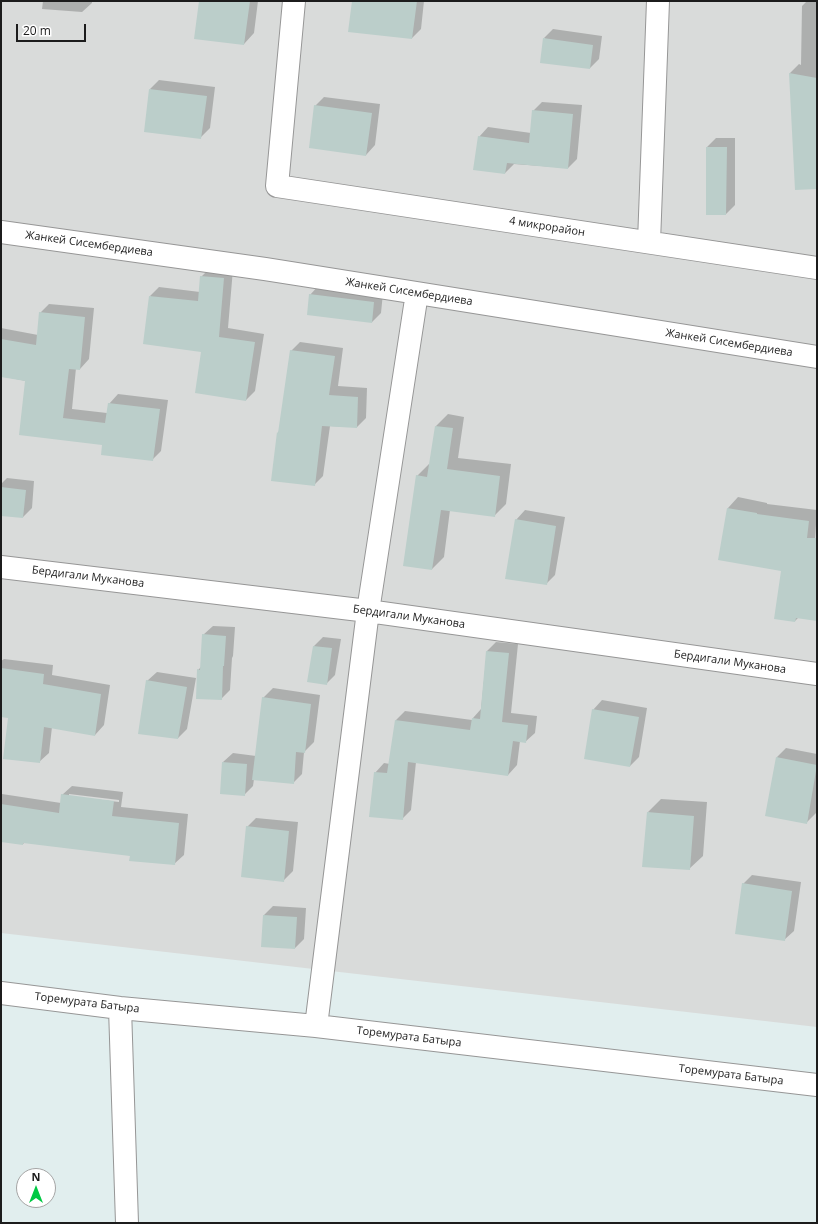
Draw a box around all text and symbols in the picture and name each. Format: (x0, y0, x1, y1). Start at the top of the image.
scale bar (18, 16, 88, 42)
text: 20 m (23, 22, 51, 39)
street label: 4 микрорайон (508, 214, 586, 240)
street label: Жанкей Сисембердиева (24, 228, 154, 260)
street label: Жанкей Сисембердиева (344, 275, 474, 309)
street label: Жанкей Сисембердиева (664, 326, 794, 360)
street label: Бердигали Муканова (31, 564, 145, 590)
street label: Бердигали Муканова (352, 603, 466, 631)
street label: Бердигали Муканова (673, 648, 787, 676)
street label: Торемурата Батыра (34, 990, 140, 1016)
street label: Торемурата Батыра (356, 1024, 462, 1050)
street label: Торемурата Батыра (678, 1062, 784, 1088)
north arrow (16, 1168, 56, 1208)
text: N (32, 1169, 40, 1184)

